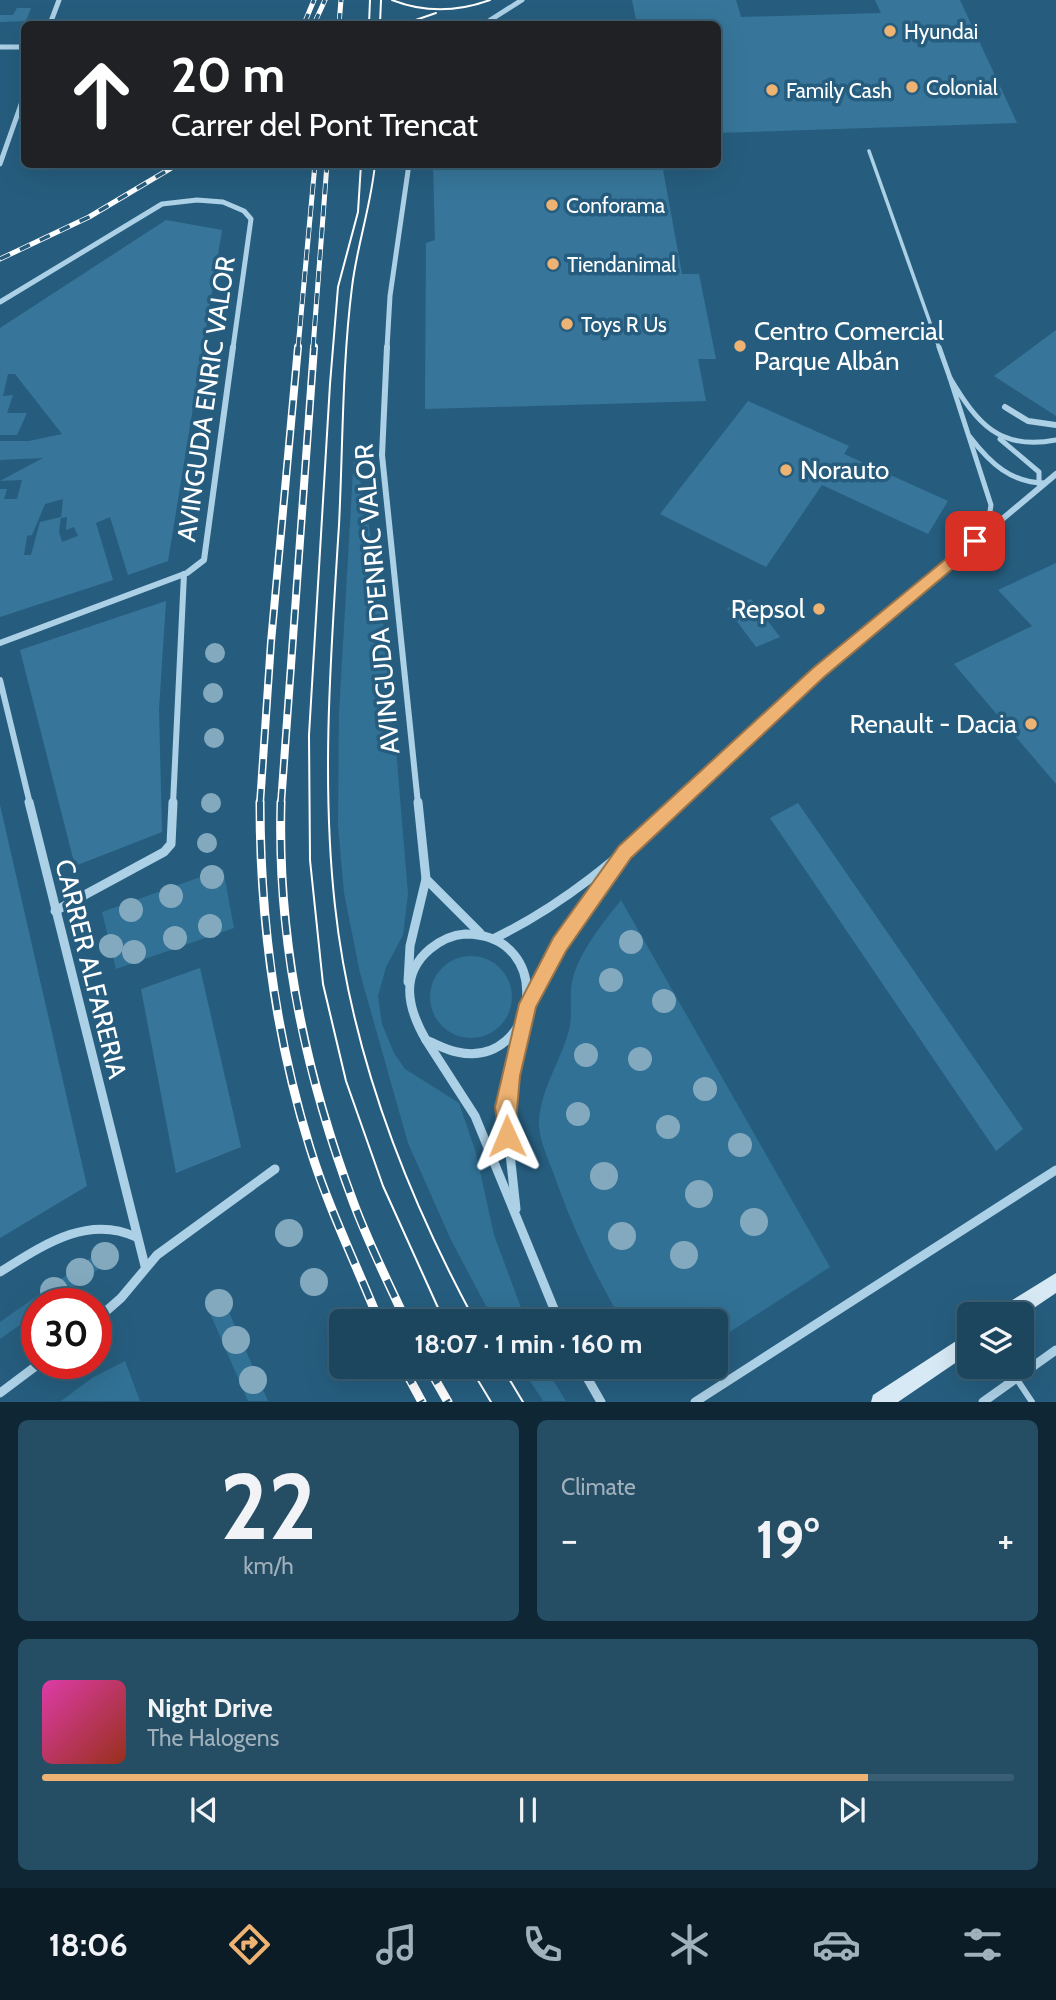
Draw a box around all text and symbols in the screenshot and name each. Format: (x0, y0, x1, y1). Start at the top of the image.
place label: Hyundai (904, 19, 978, 44)
marker: Hyundai (882, 23, 898, 39)
text: 20 m (171, 45, 285, 104)
icon: ahead (56, 49, 147, 140)
place label: Colonial (926, 75, 998, 100)
place label: Family Cash (786, 78, 892, 103)
marker: Colonial (904, 79, 920, 95)
marker: Family Cash (764, 82, 780, 98)
text: Carrer del Pont Trencat (171, 105, 478, 144)
place label: Conforama (566, 193, 665, 218)
marker: Conforama (544, 197, 560, 213)
place label: Tiendanimal (567, 252, 676, 277)
street label: AVINGUDA ENRIC VALOR (170, 254, 242, 544)
marker: Tiendanimal (545, 256, 561, 272)
place label: Toys R Us (581, 312, 667, 337)
place label: Centro Comercial Parque Albán (754, 315, 944, 377)
marker: Toys R Us (559, 316, 575, 332)
marker: Centro Comercial Parque Albán (732, 338, 748, 354)
street label: AVINGUDA D'ENRIC VALOR (347, 442, 407, 755)
place label: Norauto (800, 454, 889, 486)
marker: Norauto (778, 462, 794, 478)
pin (945, 511, 1005, 571)
icon: arrive (956, 522, 994, 560)
place label: Repsol (731, 593, 805, 625)
marker: Repsol (811, 601, 827, 617)
place label: Renault - Dacia (849, 708, 1018, 740)
marker: Renault - Dacia (1023, 716, 1039, 732)
street label: CARRER ALFARERIA (48, 856, 134, 1082)
position arrow (470, 1099, 544, 1173)
speed limit sign: 30 (21, 1288, 112, 1379)
map controls (957, 1302, 1034, 1379)
button: layers (957, 1302, 1034, 1379)
text: 18:07 · 1 min · 160 m (415, 1328, 642, 1360)
text: 22 (220, 1451, 317, 1562)
text: Climate (561, 1473, 636, 1501)
text: 19° (756, 1508, 819, 1571)
text: − (561, 1516, 578, 1563)
text: + (997, 1516, 1014, 1563)
text: km/h (243, 1552, 294, 1580)
text: Night Drive (147, 1692, 273, 1724)
text: The Halogens (147, 1724, 279, 1752)
icon: previous (185, 1791, 223, 1829)
icon: pause (509, 1791, 547, 1829)
icon: next (833, 1791, 871, 1829)
icon: directions (225, 1920, 274, 1969)
icon: music (372, 1920, 421, 1969)
icon: phone (518, 1920, 567, 1969)
icon: climate (665, 1920, 714, 1969)
icon: car (812, 1920, 861, 1969)
icon: filters (958, 1920, 1007, 1969)
text: 18:06 (49, 1925, 128, 1964)

